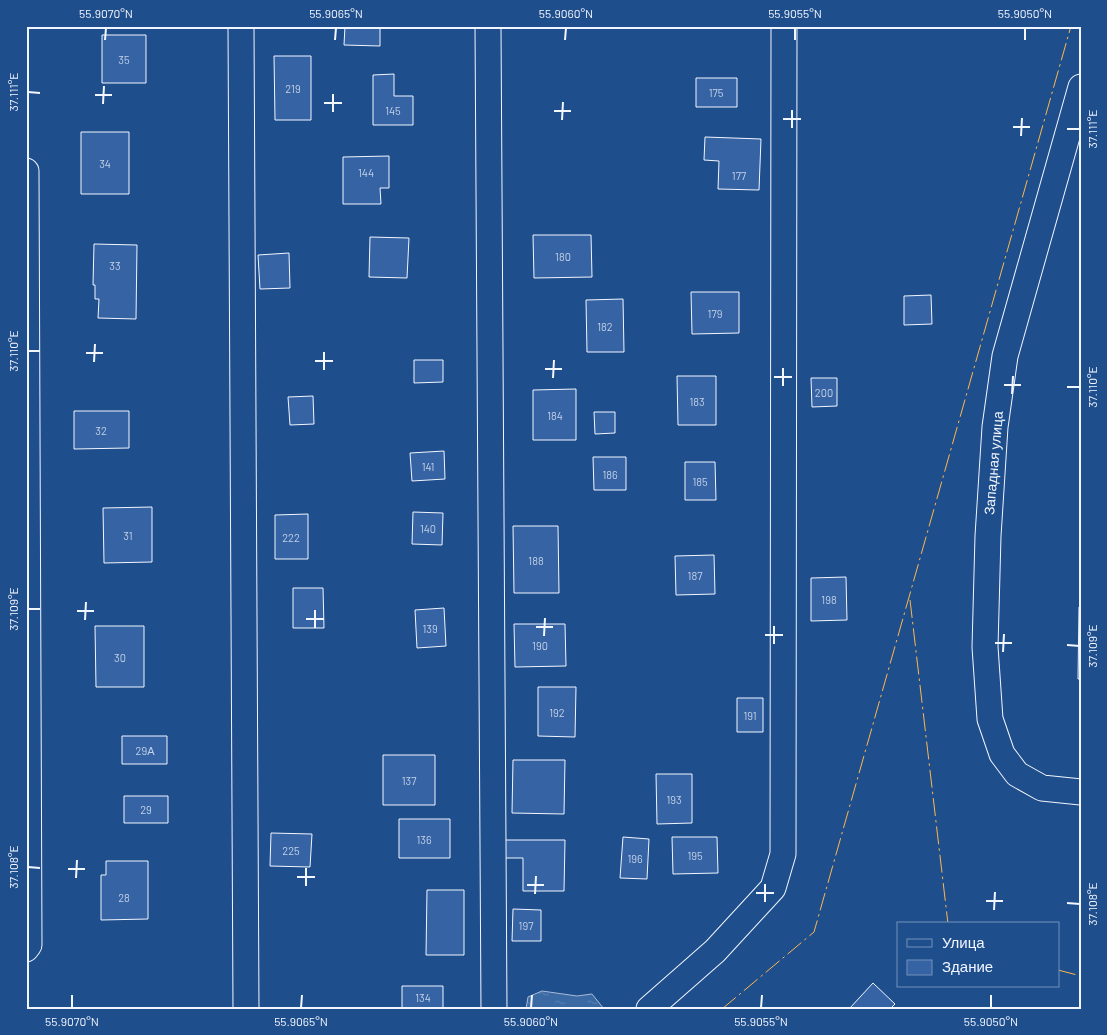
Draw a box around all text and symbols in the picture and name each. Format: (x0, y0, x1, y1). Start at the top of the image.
text: 55.9070°N (79, 6, 133, 20)
text: 55.9065°N (309, 6, 363, 20)
text: 55.9060°N (539, 6, 593, 20)
text: 55.9055°N (768, 6, 822, 20)
text: 55.9050°N (998, 6, 1052, 20)
house number: 35 (118, 53, 130, 66)
text: 37.111°E (6, 72, 20, 112)
house number: 219 (285, 82, 301, 95)
house number: 175 (709, 86, 724, 99)
house number: 145 (385, 104, 401, 117)
text: 37.111°E (1085, 109, 1099, 149)
house number: 34 (99, 157, 111, 170)
house number: 144 (358, 166, 374, 179)
house number: 177 (732, 169, 746, 182)
house number: 180 (555, 250, 571, 263)
house number: 33 (109, 259, 121, 272)
house number: 179 (708, 307, 723, 320)
house number: 182 (597, 320, 613, 333)
text: 37.110°E (6, 330, 20, 372)
text: 37.110°E (1085, 366, 1099, 408)
house number: 200 (815, 386, 833, 399)
house number: 183 (689, 395, 705, 408)
house number: 184 (547, 409, 563, 422)
street label: Западная улица (980, 410, 1006, 516)
house number: 32 (95, 424, 107, 437)
house number: 141 (422, 460, 434, 473)
house number: 186 (602, 468, 618, 481)
house number: 185 (692, 475, 708, 488)
house number: 140 (420, 522, 436, 535)
house number: 31 (123, 529, 133, 542)
house number: 222 (282, 531, 300, 544)
house number: 188 (528, 554, 544, 567)
house number: 187 (688, 569, 702, 582)
text: 37.109°E (6, 587, 20, 631)
house number: 198 (821, 593, 837, 606)
house number: 139 (422, 622, 438, 635)
text: 37.109°E (1085, 624, 1099, 668)
house number: 190 (532, 639, 548, 652)
house number: 30 (114, 651, 126, 664)
house number: 192 (549, 706, 565, 719)
house number: 191 (743, 709, 757, 722)
house number: 29А (136, 744, 155, 757)
house number: 137 (402, 774, 416, 787)
house number: 193 (666, 793, 682, 806)
house number: 29 (140, 803, 152, 816)
house number: 136 (416, 833, 432, 846)
house number: 225 (282, 844, 300, 857)
text: 37.108°E (6, 845, 20, 889)
house number: 195 (687, 849, 703, 862)
house number: 196 (627, 852, 643, 865)
text: 37.108°E (1085, 882, 1099, 926)
house number: 28 (118, 891, 130, 904)
house number: 197 (519, 919, 533, 932)
legend (897, 922, 1060, 988)
text: Улица (942, 933, 985, 951)
text: Здание (942, 957, 993, 975)
house number: 134 (415, 991, 431, 1004)
text: 55.9070°N (45, 1014, 99, 1028)
text: 55.9065°N (274, 1014, 328, 1028)
text: 55.9060°N (504, 1014, 558, 1028)
text: 55.9055°N (734, 1014, 788, 1028)
text: 55.9050°N (964, 1014, 1018, 1028)

